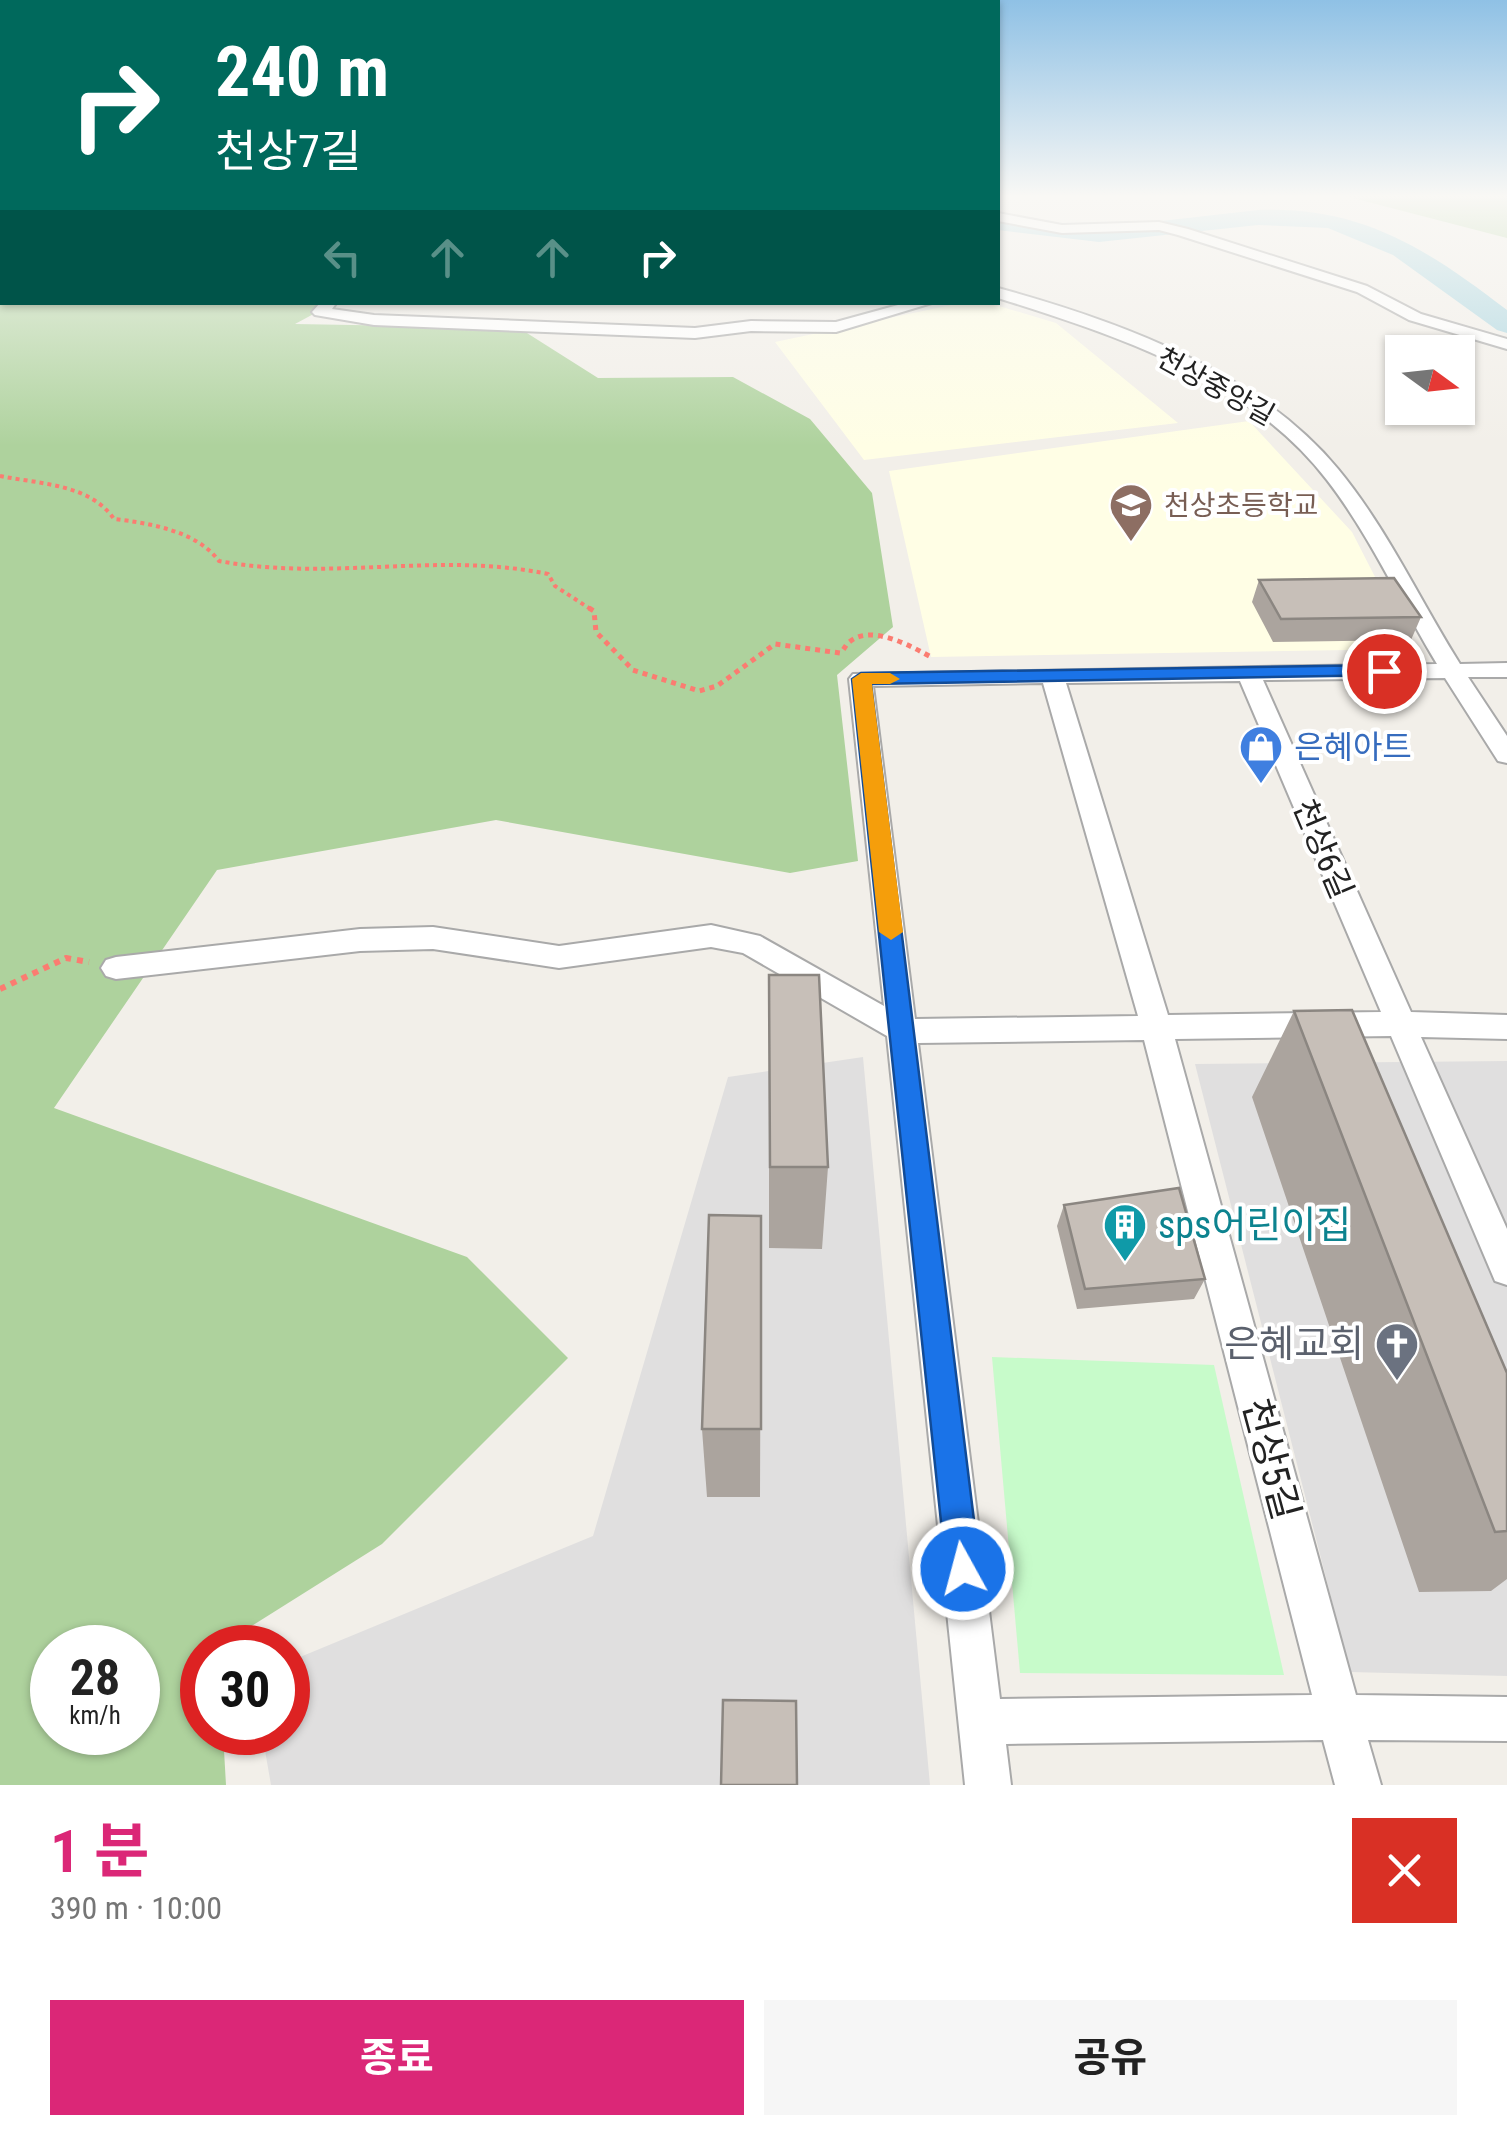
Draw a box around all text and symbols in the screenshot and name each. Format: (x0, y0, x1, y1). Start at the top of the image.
text: 240 m (215, 31, 389, 113)
icon: right (50, 40, 180, 170)
text: 천상7길 (215, 125, 361, 178)
icon: left (315, 230, 370, 285)
icon: ahead (420, 230, 475, 285)
icon: ahead (525, 230, 580, 285)
icon: right (630, 230, 685, 285)
north arrow (1385, 335, 1475, 425)
map controls (1385, 335, 1475, 425)
street label: 천상중앙길 (1151, 341, 1280, 432)
school or university icon: 천상초등학교 (1108, 482, 1154, 543)
place label: 천상초등학교 (1164, 489, 1319, 522)
pin (1342, 629, 1427, 714)
icon: arrive (1357, 644, 1412, 699)
shop icon: 은혜아트 (1238, 724, 1284, 785)
place label: 은혜아트 (1294, 728, 1412, 766)
street label: 천상6길 (1285, 794, 1361, 904)
building icon: sps어린이집 (1102, 1202, 1148, 1263)
place label: sps어린이집 (1158, 1203, 1351, 1247)
church icon: 은혜교회 (1374, 1321, 1420, 1382)
place label: 은혜교회 (1224, 1322, 1364, 1366)
street label: 천상5길 (1234, 1394, 1308, 1524)
position arrow (911, 1517, 1015, 1621)
speed limit sign: 30 (180, 1625, 310, 1755)
text: 28 (70, 1649, 120, 1707)
text: km/h (69, 1701, 121, 1730)
text: 1 분 (50, 1816, 149, 1887)
button: close (1352, 1818, 1457, 1923)
text: 390 m · 10:00 (50, 1889, 222, 1927)
button: 종료 (50, 2000, 744, 2115)
button: 공유 (764, 2000, 1457, 2115)

